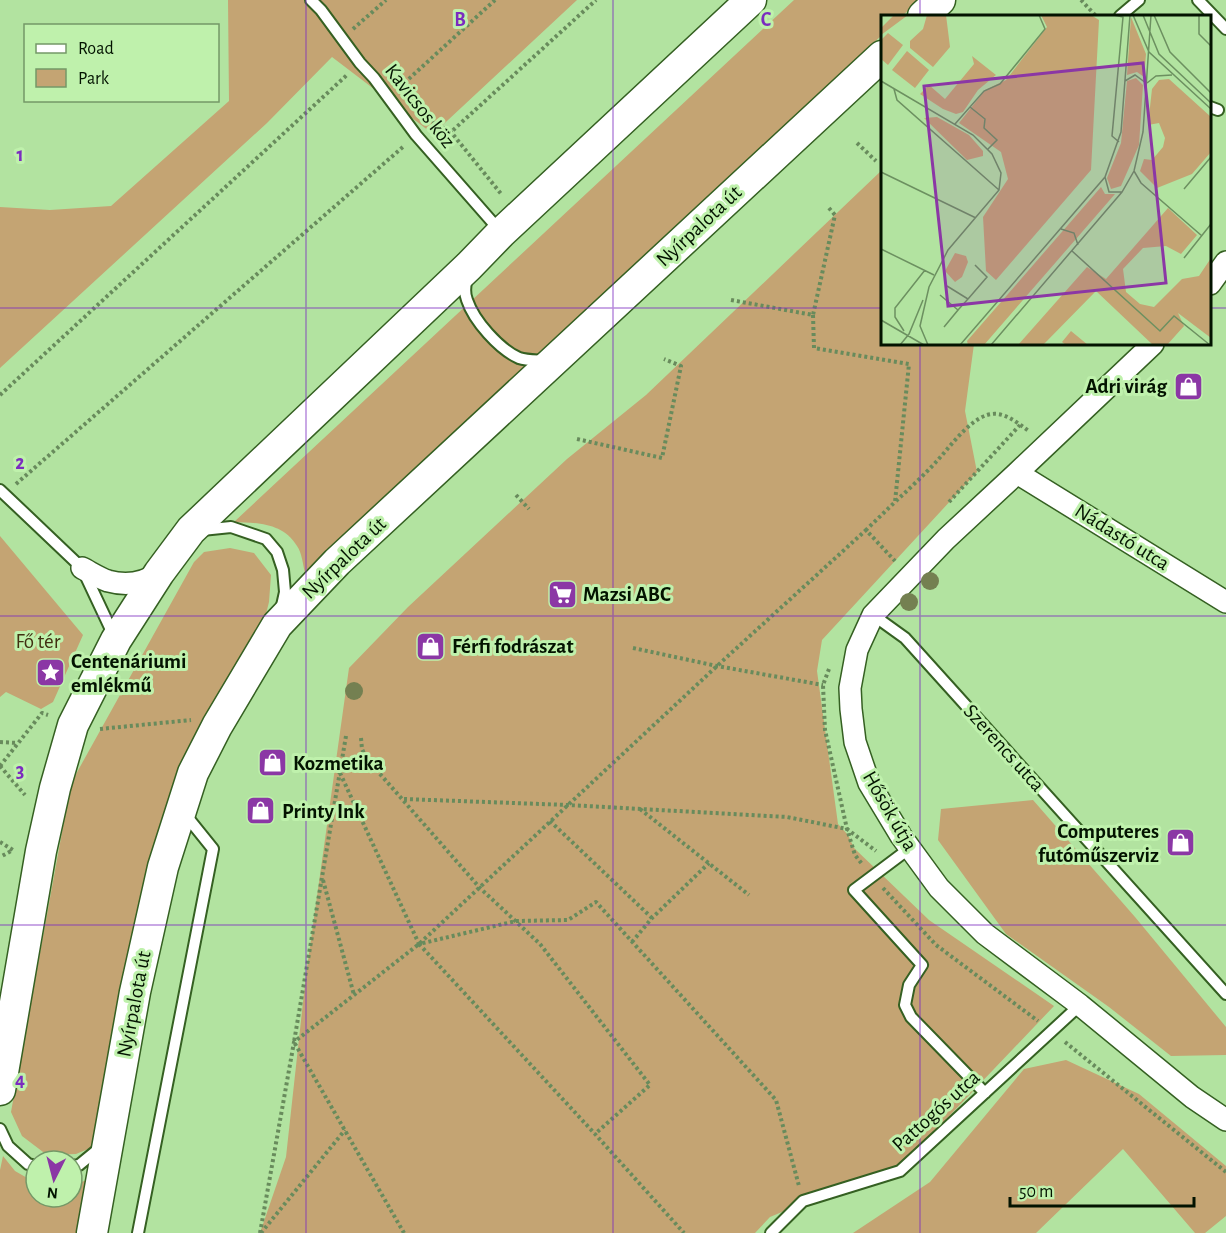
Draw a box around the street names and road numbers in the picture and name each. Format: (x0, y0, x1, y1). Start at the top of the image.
street label: Kavicsos köz (381, 60, 459, 152)
street label: Nyírpalota út (652, 181, 746, 270)
street label: Nádastó utca (1071, 500, 1173, 574)
street label: Nyírpalota út (298, 513, 390, 603)
street label: Szerencs utca (960, 700, 1049, 796)
street label: Hősök útja (859, 768, 921, 855)
street label: Nyírpalota út (113, 949, 155, 1059)
street label: Pattogós utca (888, 1066, 984, 1156)

